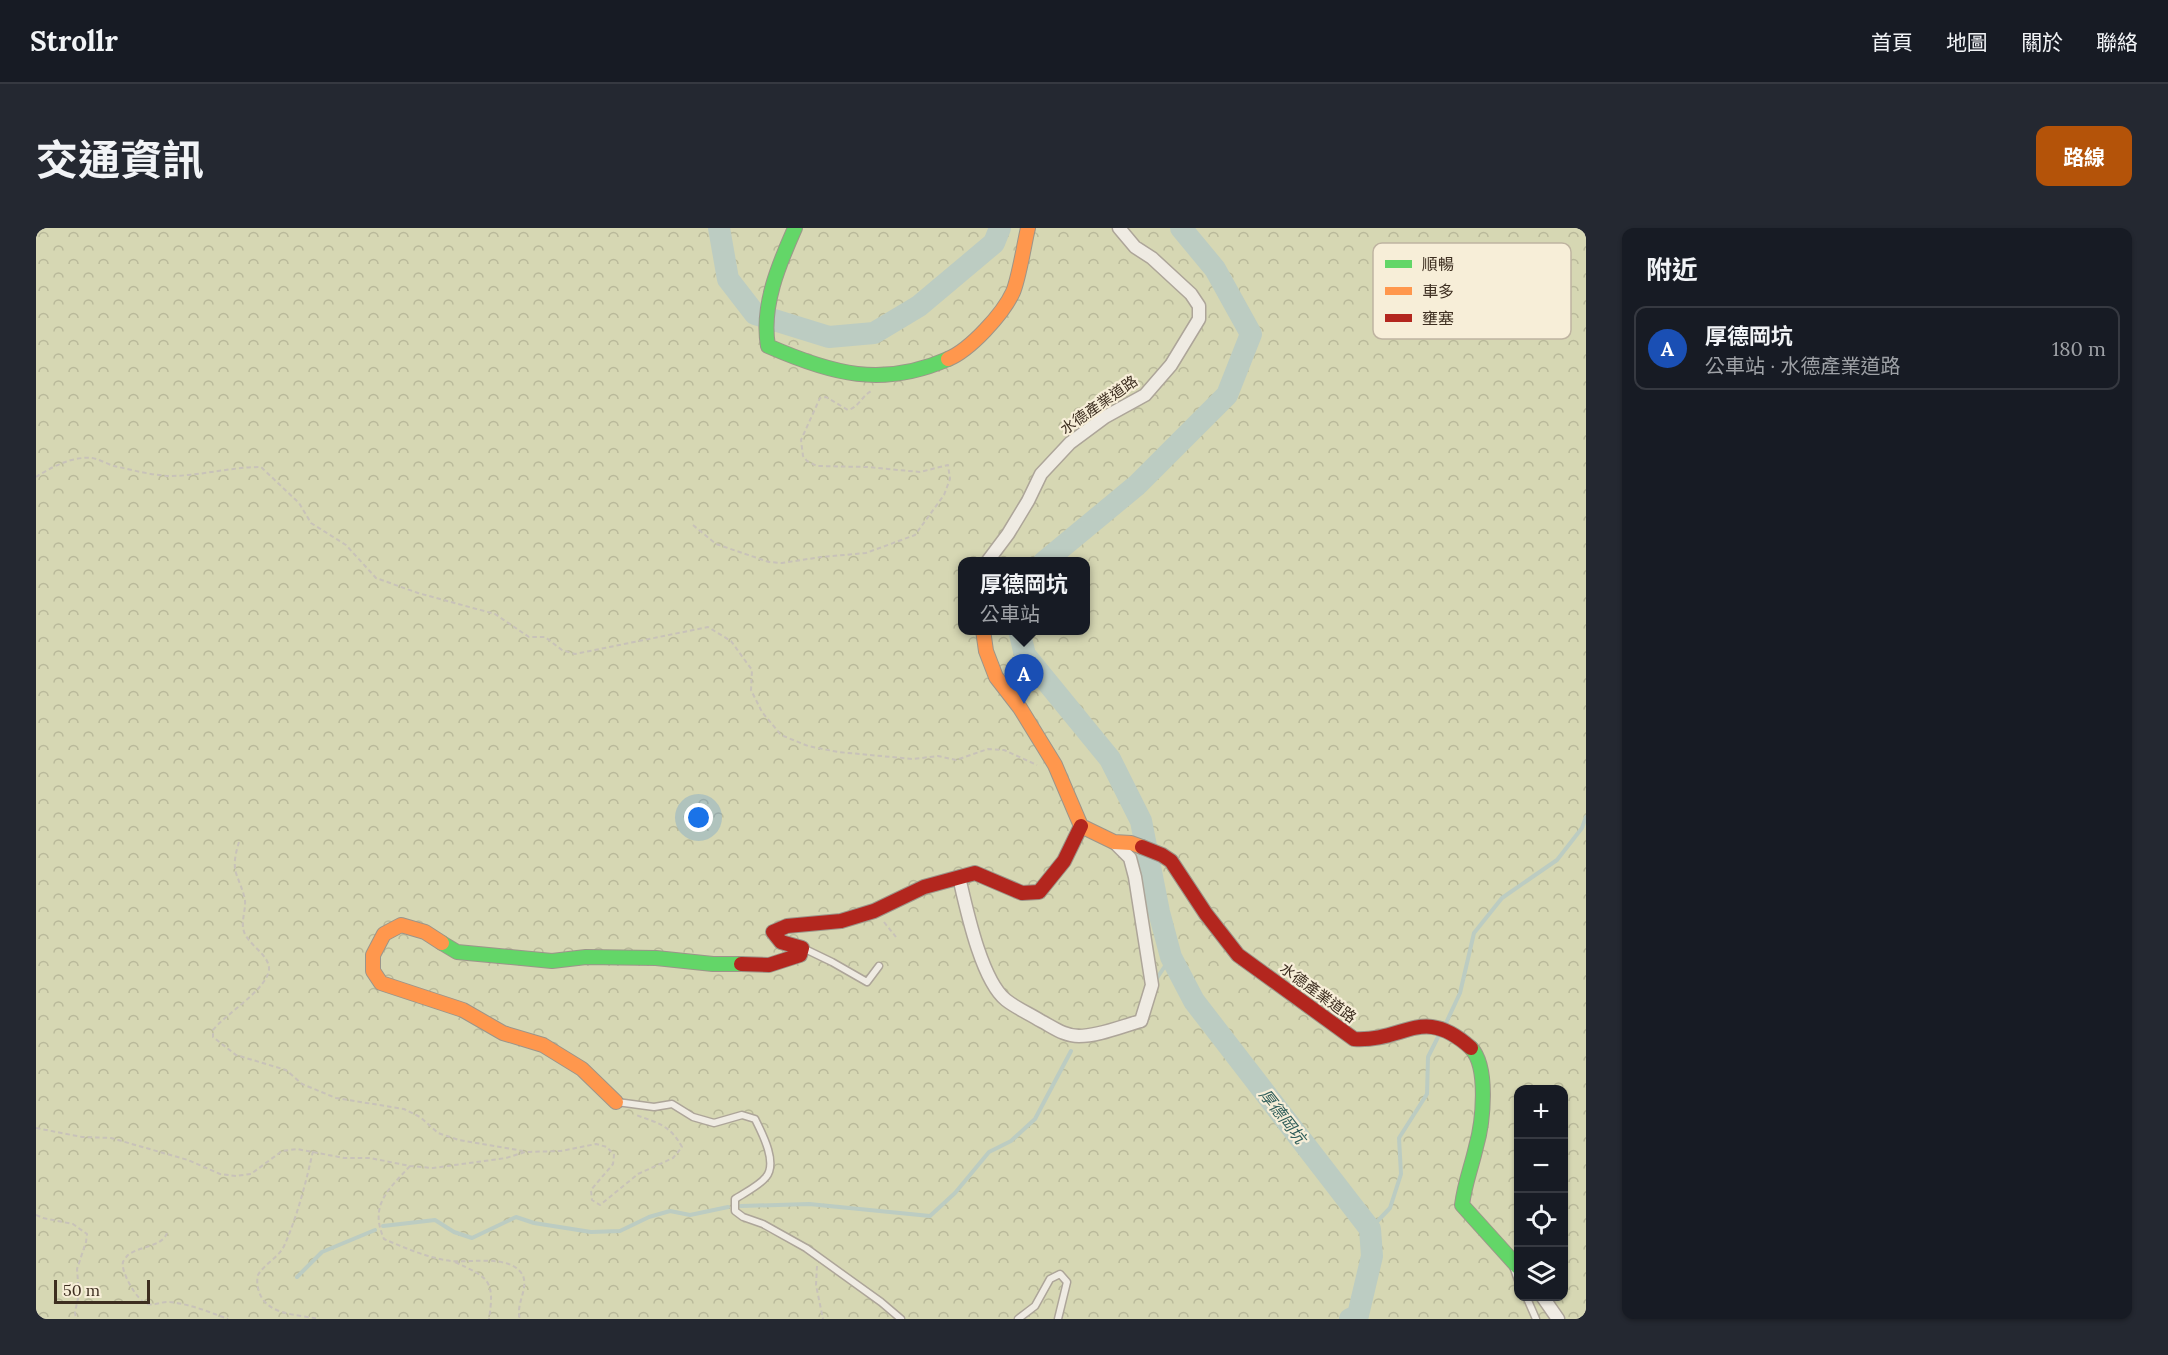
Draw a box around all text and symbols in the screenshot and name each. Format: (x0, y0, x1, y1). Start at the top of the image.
text: Strollr (30, 23, 118, 59)
text: 首頁 (1871, 29, 1913, 56)
text: 地圖 (1946, 29, 1988, 56)
text: 關於 (2021, 29, 2063, 56)
text: 聯絡 (2096, 29, 2138, 56)
button: 路線 (2036, 126, 2132, 186)
text: 交通資訊 (36, 133, 204, 187)
legend (1373, 243, 1571, 339)
text: 附近 (1646, 253, 1698, 286)
text: 順暢 (1422, 254, 1454, 274)
text: 車多 (1422, 281, 1454, 301)
text: 壅塞 (1422, 308, 1454, 328)
text: 厚德岡坑 (1705, 322, 1793, 350)
text: A (1661, 336, 1674, 361)
text: 180 m (2052, 336, 2106, 361)
text: 公車站 · 水德產業道路 (1705, 353, 1901, 378)
street label: 水德產業道路 (1056, 371, 1141, 438)
popup (958, 557, 1090, 635)
text: 厚德岡坑 (980, 570, 1068, 598)
text: 公車站 (980, 601, 1040, 626)
pin: A (1004, 654, 1044, 704)
your location (684, 803, 713, 832)
street label: 水德產業道路 (1276, 958, 1360, 1027)
water label: 厚德岡坑 (1255, 1085, 1312, 1149)
map controls (1514, 1085, 1568, 1301)
button: + (1514, 1085, 1568, 1139)
button: − (1514, 1139, 1568, 1193)
button: locate (1514, 1193, 1568, 1247)
button: layers (1514, 1247, 1568, 1301)
scale bar (54, 1277, 150, 1304)
text: 50 m (63, 1280, 100, 1300)

